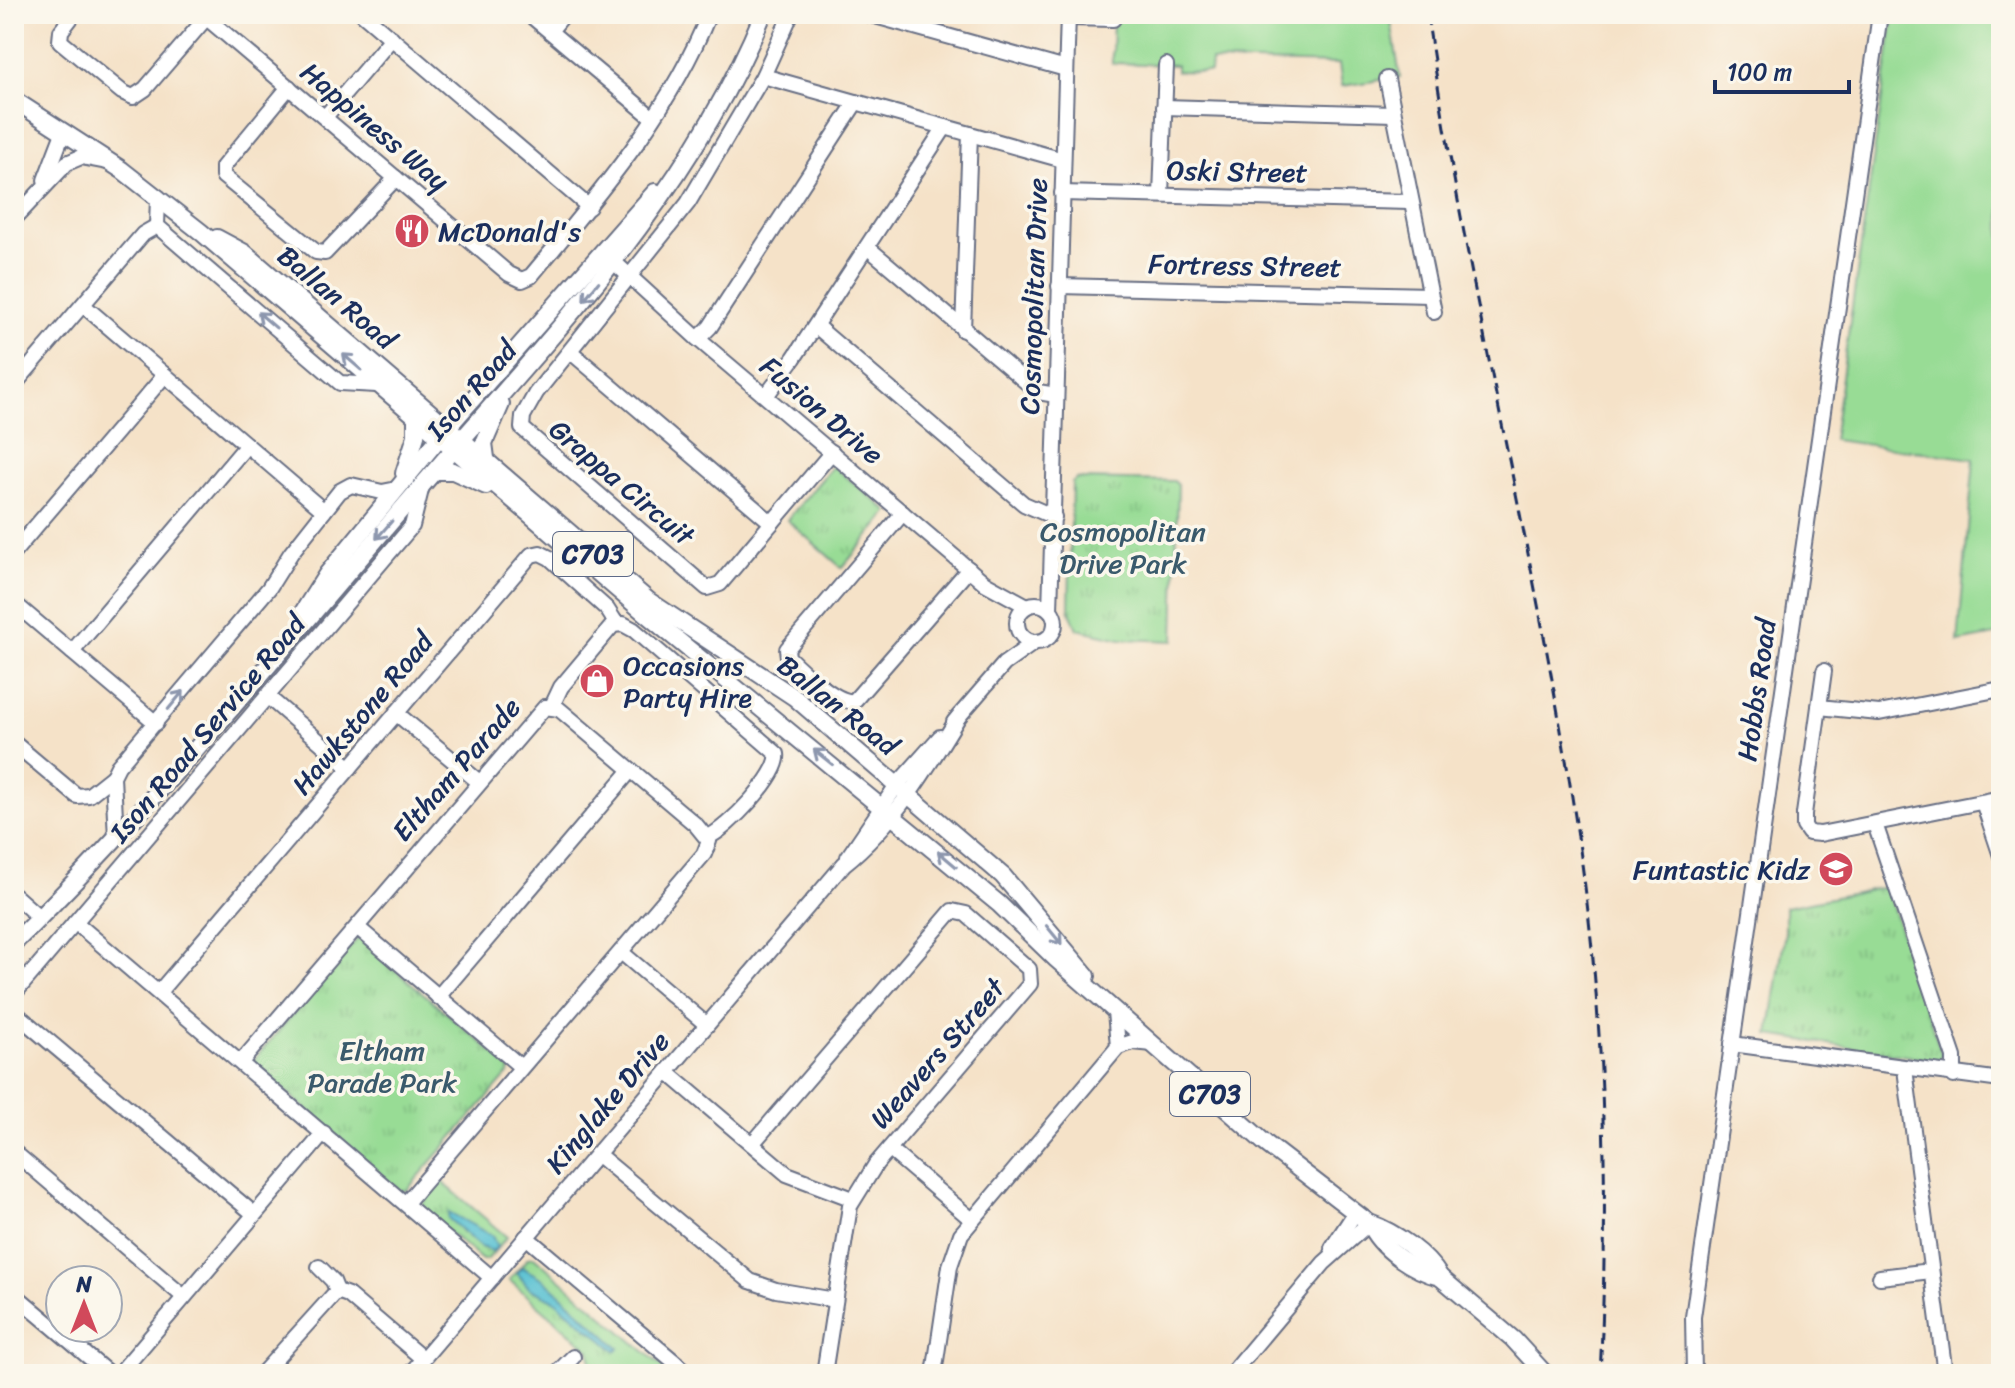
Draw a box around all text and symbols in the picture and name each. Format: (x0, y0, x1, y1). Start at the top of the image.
scale bar (1715, 44, 1849, 94)
street label: Happiness Way (289, 49, 461, 204)
text: 100 m (1727, 51, 1792, 93)
street label: Oski Street (1166, 146, 1308, 197)
street label: Cosmopolitan Drive (1005, 177, 1062, 415)
place label: McDonald's (438, 207, 581, 256)
restaurant icon: McDonald's (393, 212, 431, 250)
street label: Ballan Road (266, 232, 409, 364)
street label: Fortress Street (1148, 239, 1342, 292)
one-way arrow (582, 281, 600, 301)
one-way arrow (257, 311, 278, 329)
street label: Ison Road (413, 327, 531, 453)
street label: Fusion Drive (748, 343, 895, 478)
one-way arrow (342, 354, 362, 372)
street label: Grappa Circuit (538, 406, 707, 560)
park label: Cosmopolitan Drive Park (1040, 507, 1206, 588)
one-way arrow (375, 520, 393, 540)
road number: C703 (553, 532, 633, 576)
street label: Ison Road Service Road (96, 601, 320, 855)
street label: Hobbs Road (1722, 614, 1791, 764)
street label: Hawkstone Road (279, 619, 447, 806)
place label: Occasions Party Hire (623, 641, 752, 722)
street label: Ballan Road (766, 642, 911, 770)
shop icon: Occasions Party Hire (578, 662, 616, 700)
street label: Eltham Parade (379, 686, 534, 853)
one-way arrow (167, 690, 185, 710)
one-way arrow (813, 748, 834, 766)
place label: Funtastic Kidz (1633, 845, 1811, 894)
one-way arrow (937, 850, 957, 868)
school or university icon: Funtastic Kidz (1817, 850, 1855, 888)
one-way arrow (1045, 924, 1063, 945)
street label: Weavers Street (857, 965, 1019, 1140)
street label: Kinglake Drive (532, 1020, 682, 1185)
park label: Eltham Parade Park (307, 1026, 457, 1107)
road number: C703 (1170, 1072, 1250, 1116)
north arrow (44, 1264, 124, 1344)
text: N (75, 1265, 92, 1304)

